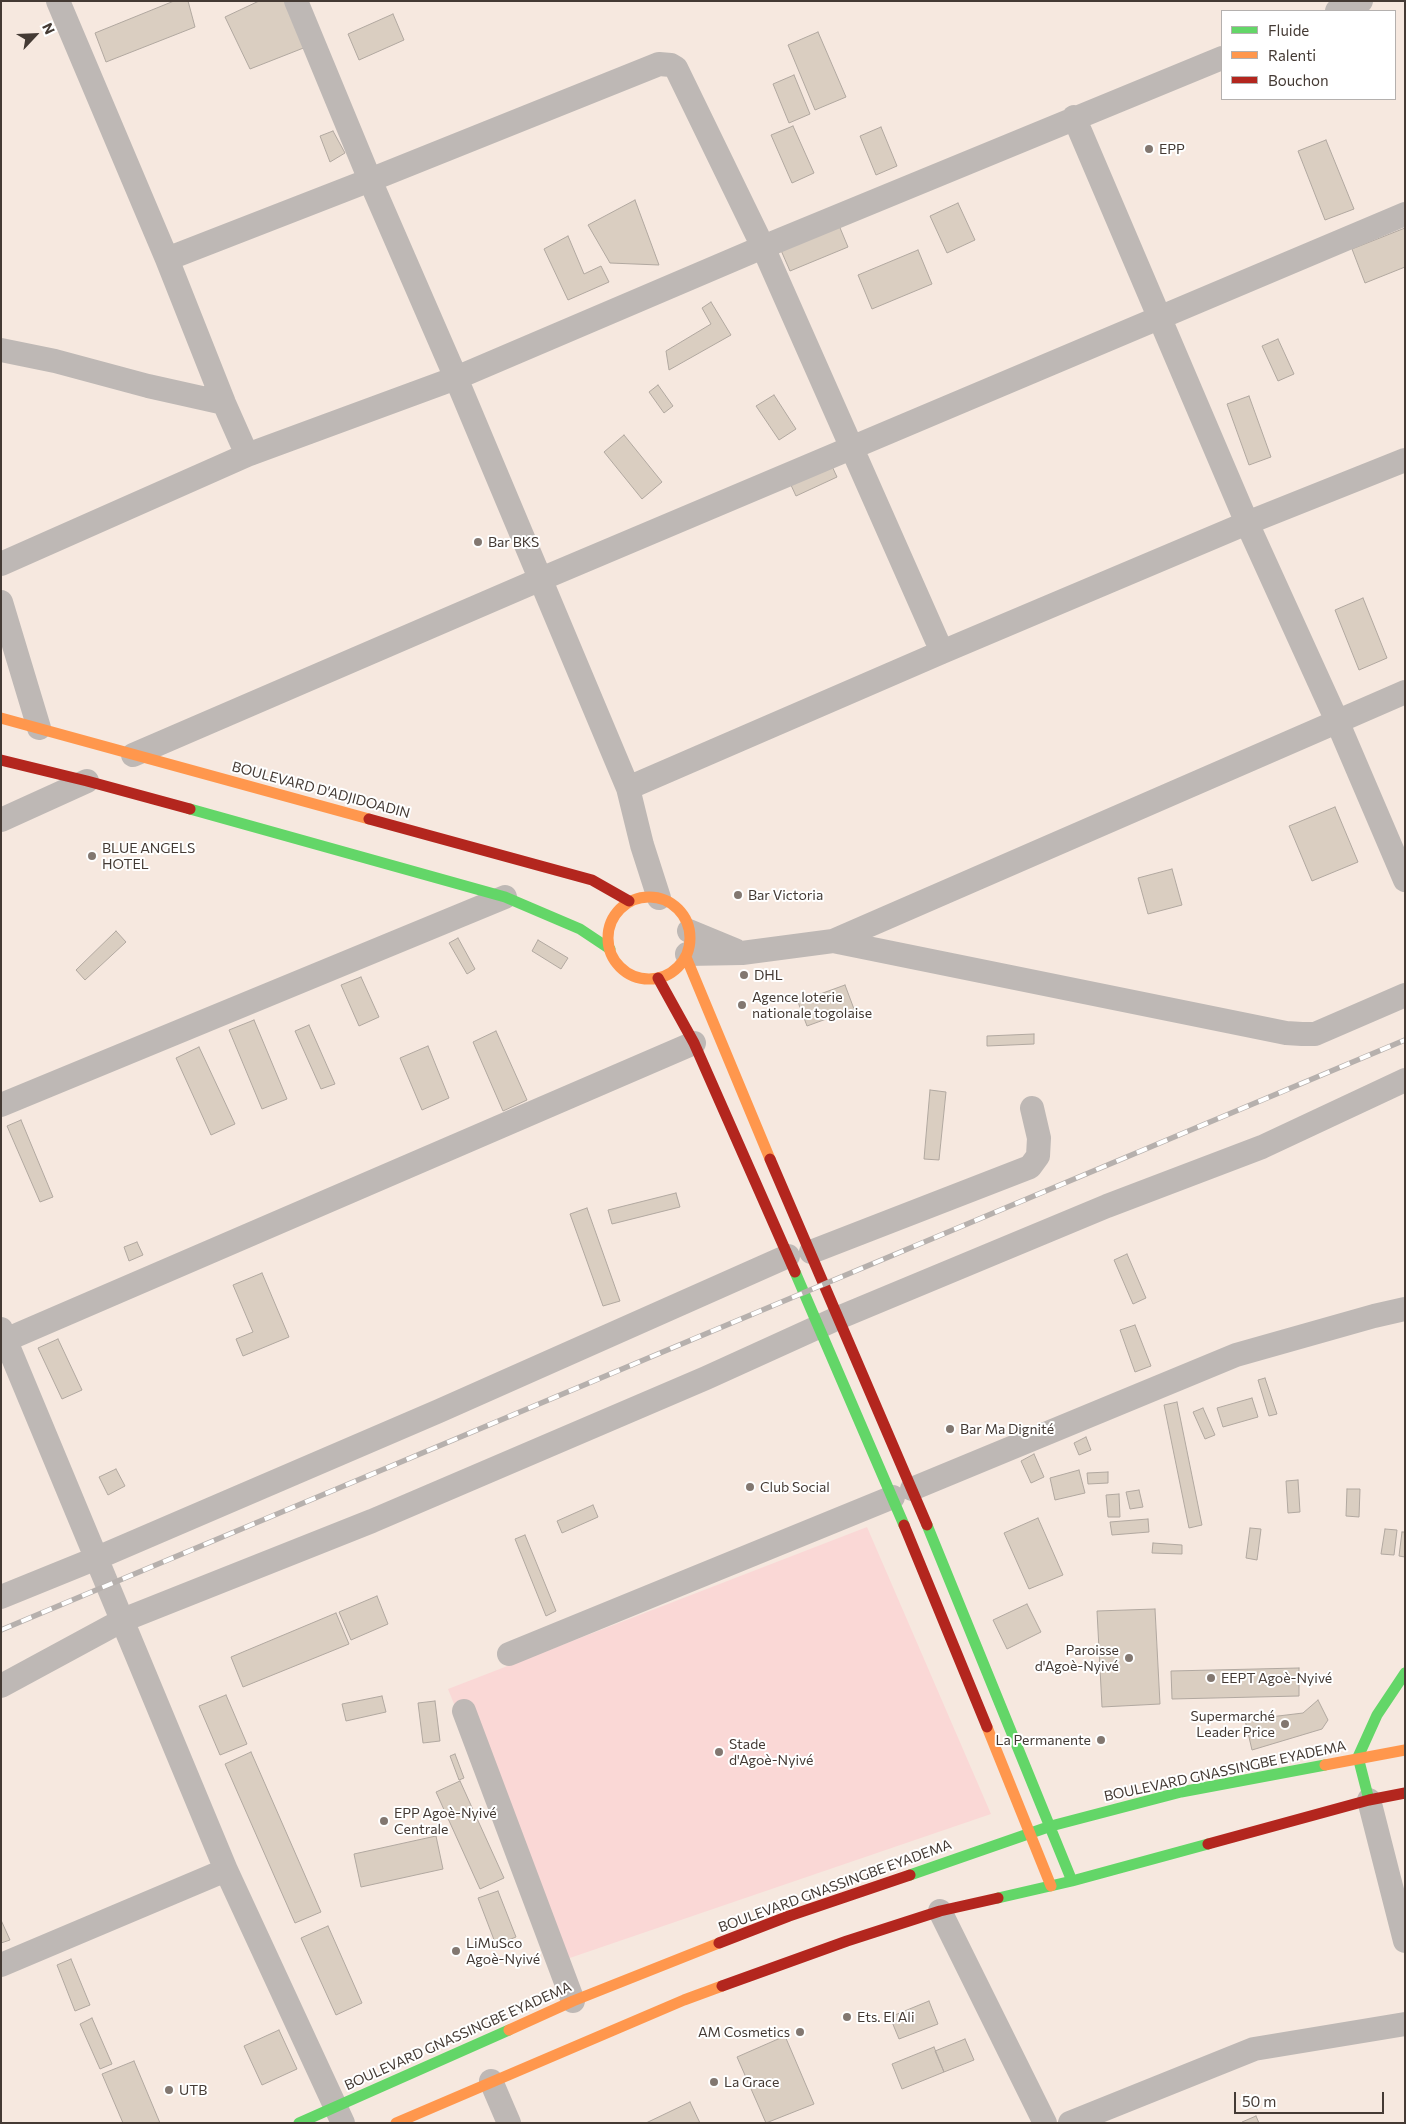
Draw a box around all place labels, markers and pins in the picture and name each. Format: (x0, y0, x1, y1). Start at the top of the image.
place label: EPP (1159, 141, 1185, 157)
marker: EPP (1143, 143, 1155, 155)
place label: Bar BKS (488, 534, 539, 550)
marker: Bar BKS (472, 536, 484, 548)
place label: BLUE ANGELS HOTEL (102, 840, 195, 872)
marker: BLUE ANGELS HOTEL (86, 850, 98, 862)
place label: Bar Victoria (748, 887, 823, 903)
marker: Bar Victoria (732, 889, 744, 901)
place label: DHL (754, 967, 783, 983)
marker: DHL (738, 969, 750, 981)
place label: Agence loterie nationale togolaise (752, 989, 872, 1022)
marker: Agence loterie nationale togolaise (736, 999, 748, 1011)
place label: Bar Ma Dignité (960, 1421, 1054, 1437)
marker: Bar Ma Dignité (944, 1423, 956, 1435)
place label: Club Social (760, 1479, 830, 1495)
marker: Club Social (744, 1481, 756, 1493)
place label: Paroisse d'Agoè-Nyivé (1035, 1642, 1119, 1674)
marker: Paroisse d'Agoè-Nyivé (1123, 1652, 1135, 1664)
place label: EEPT Agoè-Nyivé (1221, 1670, 1332, 1686)
marker: EEPT Agoè-Nyivé (1205, 1672, 1217, 1684)
place label: Supermarché Leader Price (1190, 1708, 1275, 1740)
marker: Supermarché Leader Price (1279, 1718, 1291, 1730)
place label: La Permanente (995, 1732, 1091, 1748)
marker: La Permanente (1095, 1734, 1107, 1746)
place label: Stade d'Agoè-Nyivé (729, 1736, 813, 1768)
marker: Stade d'Agoè-Nyivé (713, 1746, 725, 1758)
place label: EPP Agoè-Nyivé Centrale (394, 1805, 497, 1838)
marker: EPP Agoè-Nyivé Centrale (378, 1815, 390, 1827)
place label: LiMuSco Agoè-Nyivé (466, 1935, 540, 1968)
marker: LiMuSco Agoè-Nyivé (450, 1945, 462, 1957)
place label: Ets. El Ali (857, 2009, 915, 2025)
marker: Ets. El Ali (841, 2011, 853, 2023)
place label: AM Cosmetics (698, 2024, 790, 2040)
marker: AM Cosmetics (794, 2026, 806, 2038)
place label: La Grace (724, 2074, 779, 2090)
marker: La Grace (708, 2076, 720, 2088)
place label: UTB (179, 2082, 207, 2098)
marker: UTB (163, 2084, 175, 2096)

